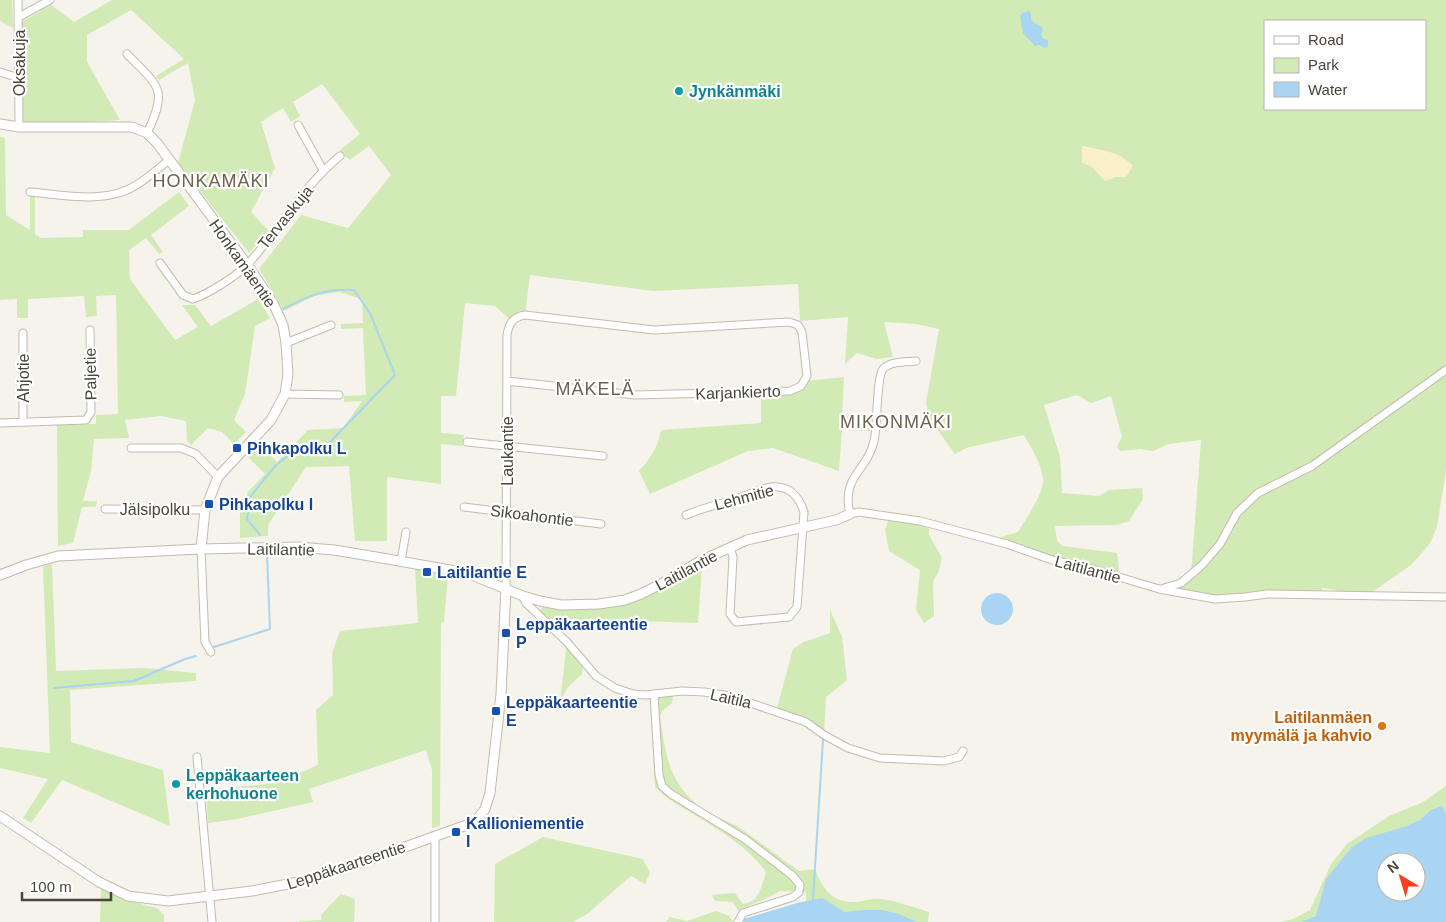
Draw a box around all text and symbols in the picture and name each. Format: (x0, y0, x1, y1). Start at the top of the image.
legend (1264, 20, 1426, 110)
street label: Oksakuja (11, 30, 28, 96)
text: Road (1308, 31, 1344, 48)
text: Park (1308, 56, 1339, 73)
text: Water (1308, 81, 1347, 98)
place label: Jynkänmäki (689, 83, 781, 100)
marker: Jynkänmäki (673, 85, 685, 97)
district label: HONKAMÄKI (152, 171, 270, 191)
street label: Tervaskuja (255, 182, 316, 252)
street label: Honkamäentie (206, 216, 279, 311)
street label: Paljetie (82, 348, 99, 400)
street label: Ahjotie (15, 353, 32, 402)
district label: MÄKELÄ (555, 379, 635, 399)
street label: Karjankierto (695, 383, 781, 402)
district label: MIKONMÄKI (840, 412, 952, 432)
street label: Laukantie (499, 416, 516, 486)
place label: Pihkapolku L (247, 440, 347, 457)
marker: Pihkapolku L (231, 442, 243, 454)
street label: Lehmitie (713, 481, 776, 514)
place label: Pihkapolku I (219, 496, 313, 513)
marker: Pihkapolku I (203, 498, 215, 510)
street label: Jälsipolku (120, 501, 190, 518)
street label: Sikoahontie (489, 502, 575, 529)
street label: Laitilantie (247, 540, 315, 559)
street label: Laitilantie (652, 547, 720, 594)
street label: Laitilantie (1053, 553, 1123, 586)
place label: Laitilantie E (437, 564, 527, 581)
marker: Laitilantie E (421, 566, 433, 578)
place label: Leppäkaarteentie P (516, 616, 648, 651)
marker: Leppäkaarteentie P (500, 627, 512, 639)
street label: Laitila (709, 686, 753, 711)
place label: Leppäkaarteentie E (506, 694, 638, 729)
marker: Leppäkaarteentie E (490, 705, 502, 717)
place label: Laitilanmäen myymälä ja kahvio (1231, 709, 1372, 744)
marker: Laitilanmäen myymälä ja kahvio (1376, 720, 1388, 732)
place label: Leppäkaarteen kerhohuone (186, 767, 299, 802)
marker: Leppäkaarteen kerhohuone (170, 778, 182, 790)
place label: Kallioniementie I (466, 815, 584, 850)
marker: Kallioniementie I (450, 826, 462, 838)
street label: Leppäkaarteentie (285, 838, 408, 893)
north arrow (1376, 852, 1426, 902)
text: N (1384, 857, 1402, 876)
scale bar (22, 870, 111, 902)
text: 100 m (30, 878, 72, 895)

